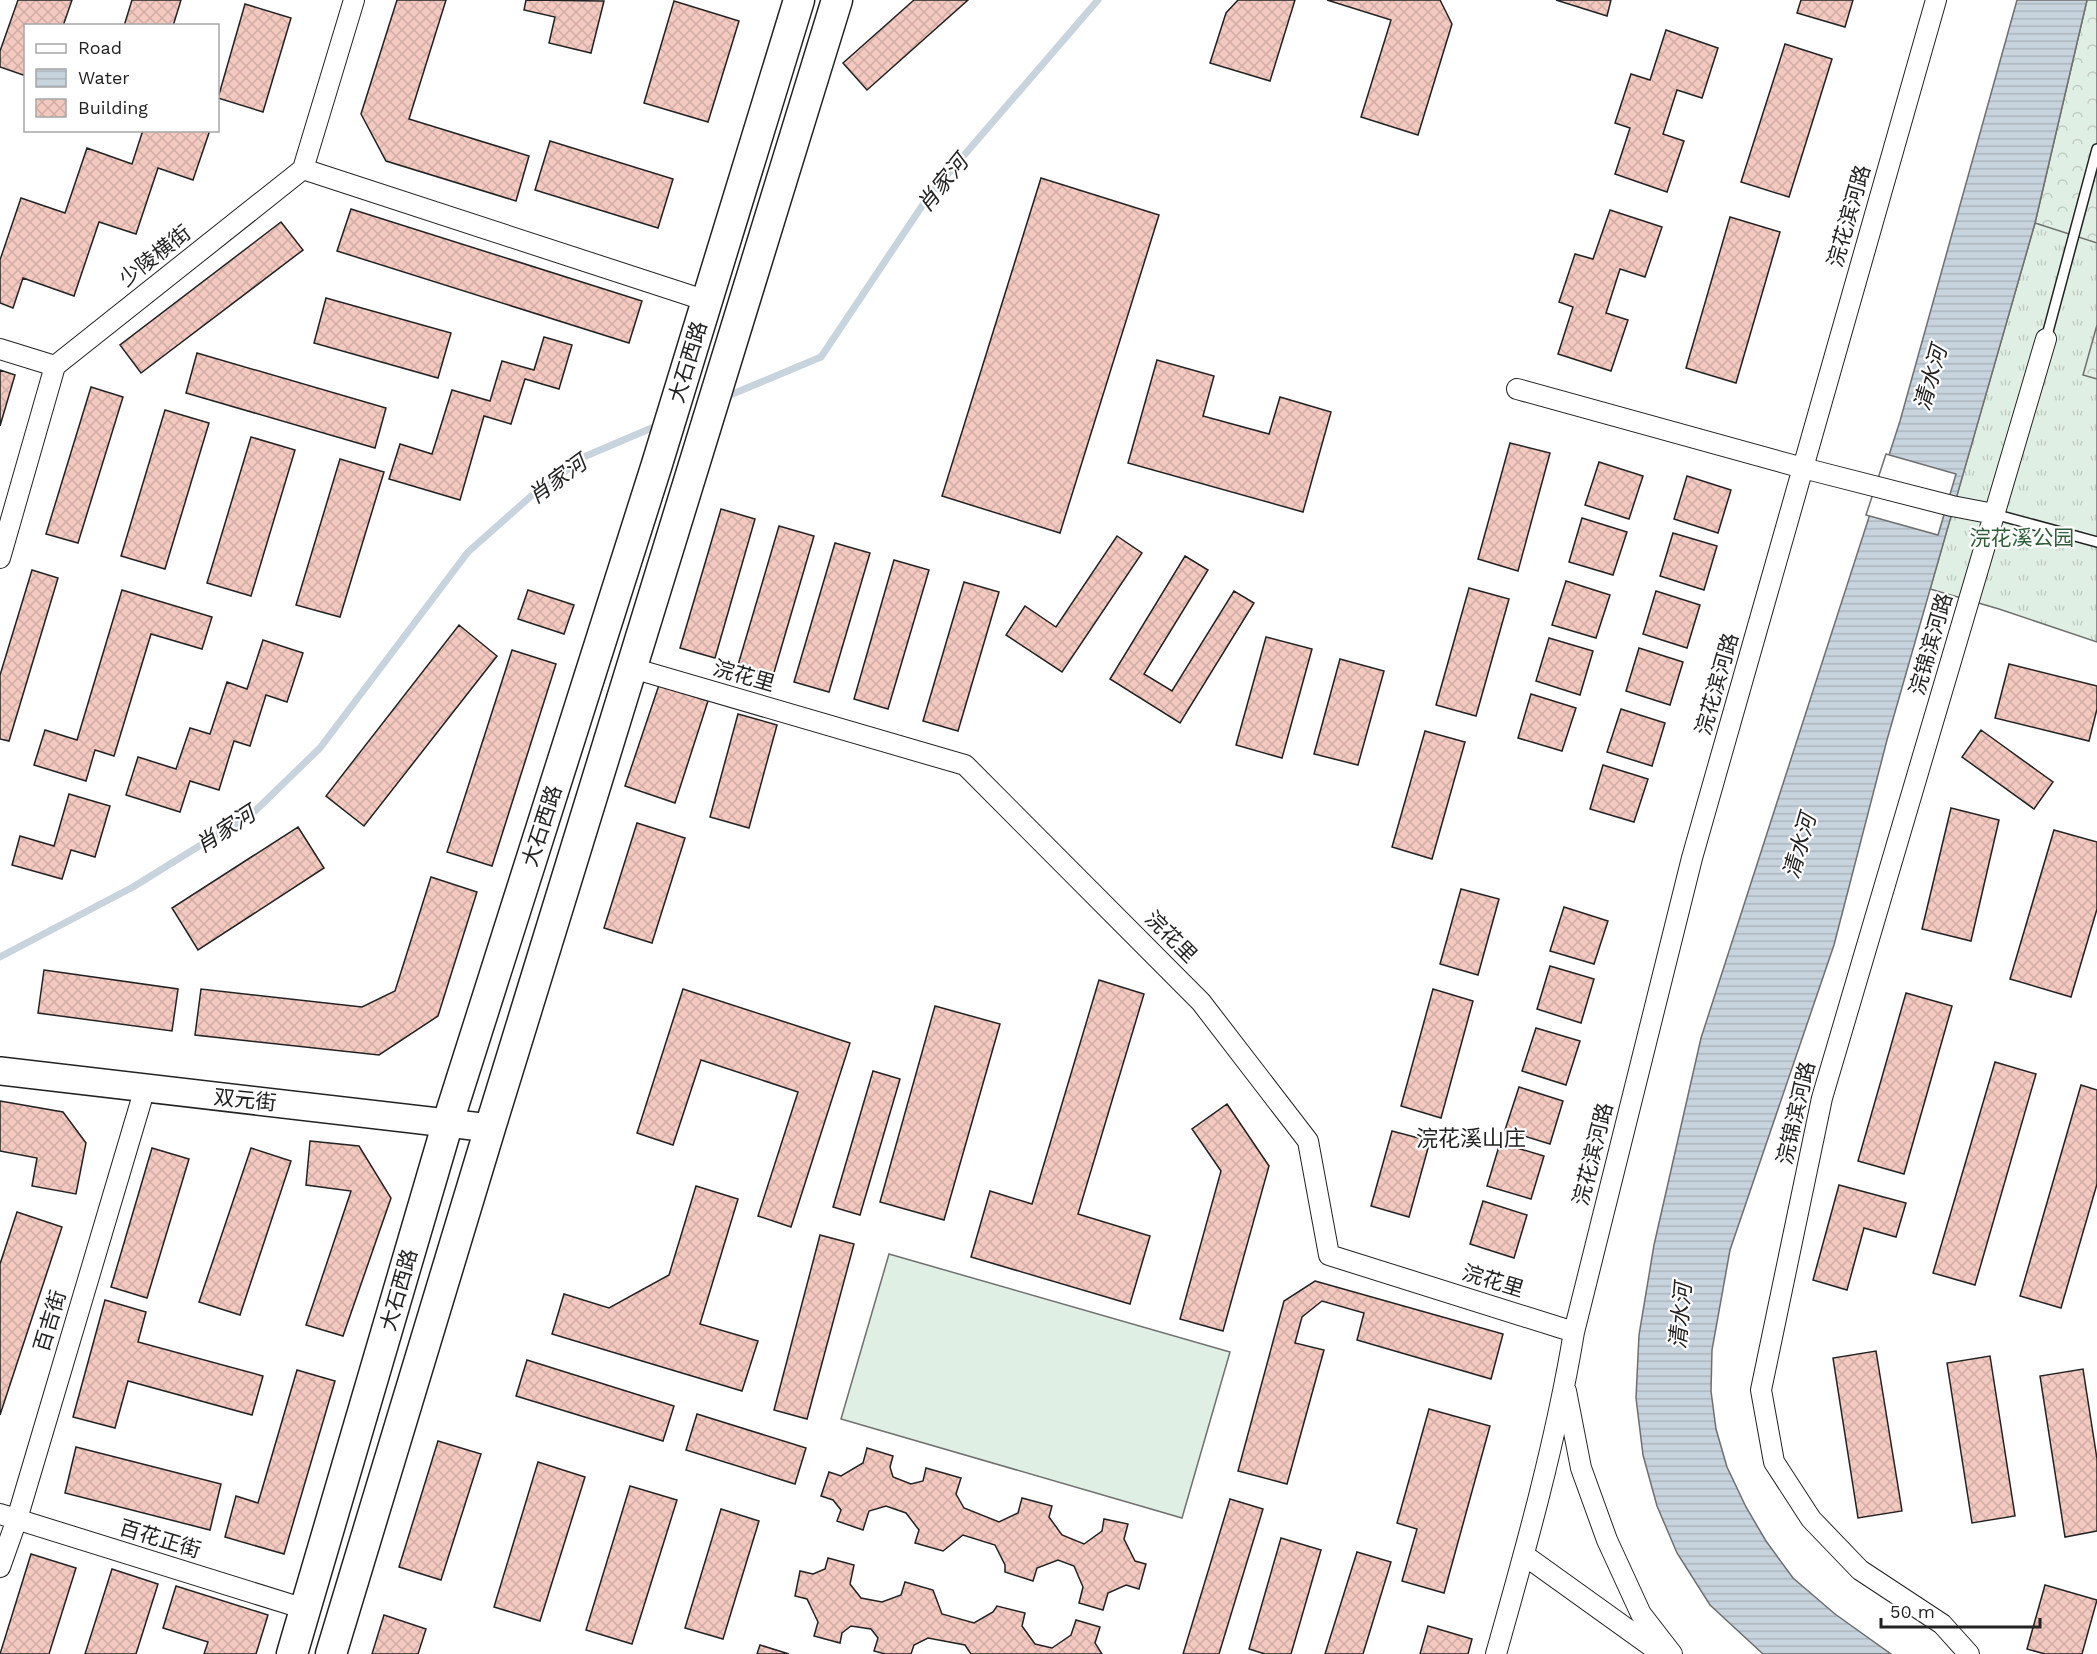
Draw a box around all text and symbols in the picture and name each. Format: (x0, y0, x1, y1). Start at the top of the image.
legend (24, 24, 219, 132)
text: Road (78, 37, 122, 58)
text: Water (78, 67, 130, 88)
text: Building (78, 97, 148, 118)
water label: 肖家河 (912, 147, 975, 217)
street label: 浣花滨河路 (1822, 162, 1875, 270)
street label: 少陵横街 (114, 220, 195, 291)
street label: 大石西路 (663, 318, 712, 406)
water label: 清水河 (1909, 339, 1953, 413)
water label: 肖家河 (523, 448, 595, 509)
park label: 浣花溪公园 (1970, 525, 2075, 550)
street label: 浣锦滨河路 (1904, 590, 1957, 698)
street label: 浣花滨河路 (1690, 630, 1743, 738)
street label: 浣花里 (710, 655, 778, 696)
street label: 大石西路 (517, 782, 566, 870)
water label: 肖家河 (191, 799, 263, 858)
water label: 清水河 (1778, 807, 1822, 881)
street label: 浣花里 (1140, 906, 1202, 968)
street label: 浣锦滨河路 (1772, 1059, 1820, 1167)
street label: 双元街 (212, 1084, 278, 1115)
street label: 浣花滨河路 (1568, 1100, 1617, 1208)
district label: 浣花溪山庄 (1416, 1126, 1526, 1151)
street label: 大石西路 (375, 1246, 422, 1334)
street label: 浣花里 (1459, 1259, 1527, 1302)
water label: 清水河 (1665, 1278, 1696, 1350)
street label: 百吉街 (28, 1287, 71, 1355)
street label: 百花正街 (116, 1514, 204, 1563)
scale bar (1881, 1591, 2040, 1629)
text: 50 m (1890, 1601, 1935, 1622)

